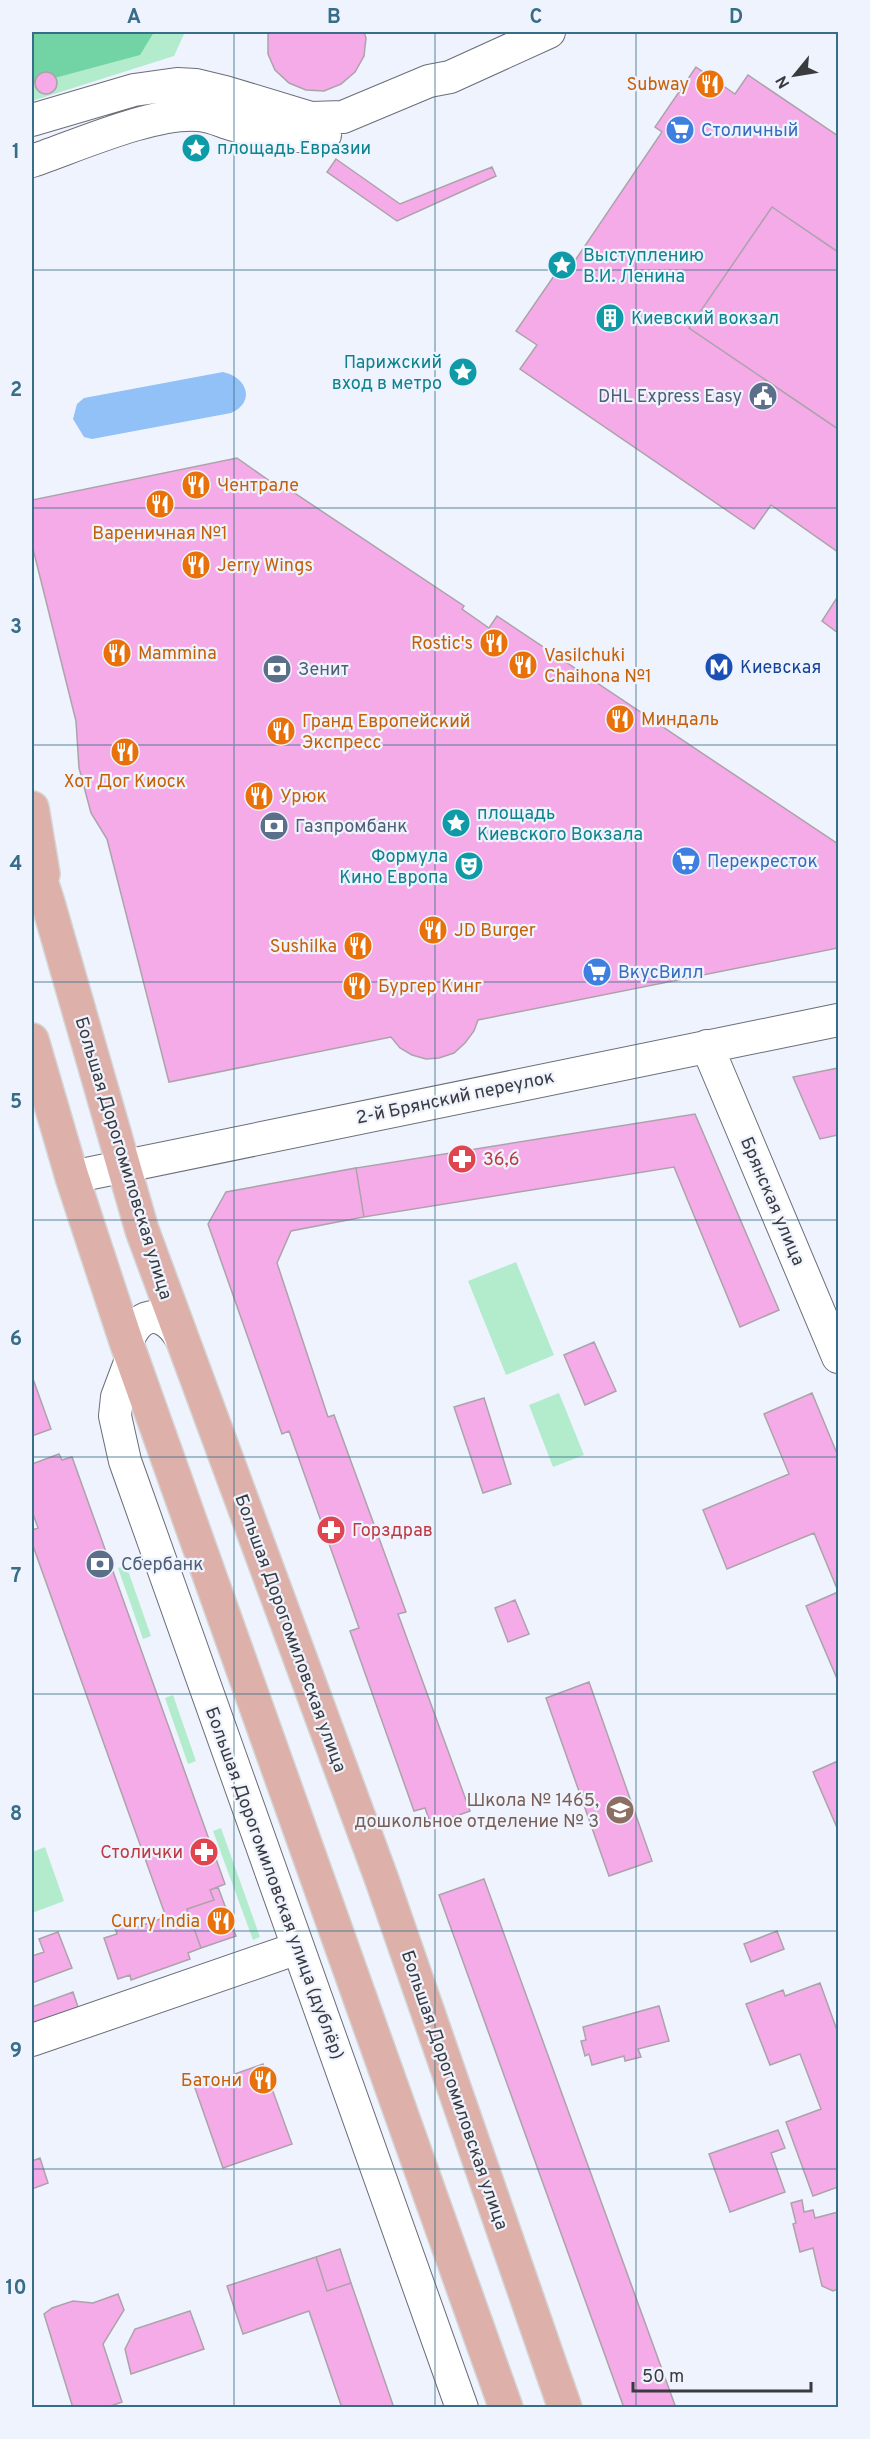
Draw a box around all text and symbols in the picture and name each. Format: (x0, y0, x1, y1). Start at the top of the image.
text: A (127, 5, 141, 31)
text: B (327, 5, 341, 31)
text: C (530, 5, 542, 31)
text: D (729, 5, 743, 31)
north arrow (765, 45, 825, 105)
restaurant icon: Subway (694, 68, 726, 100)
text: N (772, 72, 795, 91)
place label: Subway (627, 74, 689, 97)
supermarket icon: Столичный (664, 114, 696, 146)
place label: Столичный (701, 120, 798, 143)
place icon: площадь Евразии (180, 132, 212, 164)
place label: площадь Евразии (217, 138, 371, 161)
text: 1 (12, 140, 20, 166)
place label: Выступлению В.И. Ленина (583, 245, 704, 289)
place icon: Выступлению В.И. Ленина (546, 249, 578, 281)
building icon: Киевский вокзал (594, 302, 626, 334)
place label: Киевский вокзал (631, 308, 779, 331)
place label: Парижский вход в метро (332, 352, 442, 396)
place icon: Парижский вход в метро (447, 356, 479, 388)
text: 2 (10, 378, 22, 404)
public building icon: DHL Express Easy (747, 380, 779, 412)
place label: DHL Express Easy (598, 386, 742, 409)
restaurant icon: Чентрале (180, 469, 212, 501)
place label: Чентрале (217, 475, 299, 498)
restaurant icon: Вареничная №1 (144, 488, 176, 520)
place label: Вареничная №1 (92, 523, 228, 546)
restaurant icon: Jerry Wings (180, 549, 212, 581)
place label: Jerry Wings (217, 555, 313, 578)
text: 3 (10, 615, 22, 641)
restaurant icon: Rostic's (478, 627, 510, 659)
place label: Rostic's (411, 633, 473, 656)
restaurant icon: Mammina (101, 637, 133, 669)
place label: Mammina (138, 643, 217, 666)
place label: Vasilchuki Chaihona №1 (544, 645, 652, 689)
restaurant icon: Vasilchuki Chaihona №1 (507, 649, 539, 681)
metro station icon: Киевская (703, 651, 735, 683)
bank icon: Зенит (261, 653, 293, 685)
place label: Киевская (740, 657, 821, 680)
place label: Зенит (298, 659, 349, 682)
restaurant icon: Миндаль (604, 703, 636, 735)
place label: Миндаль (641, 709, 719, 732)
place label: Гранд Европейский Экспресс (302, 711, 470, 755)
restaurant icon: Гранд Европейский Экспресс (265, 715, 297, 747)
restaurant icon: Хот Дог Киоск (109, 736, 141, 768)
place label: Хот Дог Киоск (64, 771, 186, 794)
restaurant icon: Урюк (243, 780, 275, 812)
place label: Урюк (280, 786, 327, 809)
place label: площадь Киевского Вокзала (477, 803, 643, 847)
place icon: площадь Киевского Вокзала (440, 807, 472, 839)
bank icon: Газпромбанк (258, 810, 290, 842)
place label: Газпромбанк (295, 816, 408, 839)
supermarket icon: Перекресток (670, 845, 702, 877)
place label: Формула Кино Европа (339, 846, 448, 890)
theatre icon: Формула Кино Европа (453, 850, 485, 882)
place label: Перекресток (707, 851, 818, 874)
text: 4 (10, 852, 22, 878)
restaurant icon: JD Burger (417, 914, 449, 946)
place label: JD Burger (454, 920, 536, 943)
restaurant icon: Sushilka (342, 930, 374, 962)
place label: Sushilka (270, 936, 337, 959)
supermarket icon: ВкусВилл (581, 956, 613, 988)
place label: ВкусВилл (618, 962, 703, 985)
restaurant icon: Бургер Кинг (341, 970, 373, 1002)
place label: Бургер Кинг (378, 976, 482, 999)
street label: Большая Дорогомиловская улица (69, 1014, 177, 1302)
street label: 2-й Брянский переулок (354, 1066, 556, 1131)
text: 5 (10, 1090, 22, 1116)
street label: Брянская улица (734, 1134, 809, 1269)
pharmacy icon: 36,6 (446, 1143, 478, 1175)
place label: 36,6 (483, 1149, 519, 1172)
text: 6 (10, 1327, 22, 1353)
street label: Большая Дорогомиловская улица (228, 1491, 351, 1776)
pharmacy icon: Горздрав (315, 1514, 347, 1546)
place label: Горздрав (352, 1520, 433, 1543)
bank icon: Сбербанк (84, 1548, 116, 1580)
place label: Сбербанк (121, 1554, 204, 1577)
text: 7 (11, 1564, 21, 1590)
street label: Большая Дорогомиловская улица (дублёр) (199, 1704, 348, 2063)
place label: Школа № 1465, дошкольное отделение № 3 (354, 1790, 599, 1834)
school or university icon: Школа № 1465, дошкольное отделение № 3 (604, 1794, 636, 1826)
text: 8 (10, 1802, 22, 1828)
pharmacy icon: Столички (188, 1836, 220, 1868)
place label: Столички (100, 1842, 183, 1865)
restaurant icon: Curry India (205, 1905, 237, 1937)
place label: Curry India (111, 1911, 200, 1934)
street label: Большая Дорогомиловская улица (395, 1948, 512, 2233)
text: 9 (10, 2039, 22, 2065)
restaurant icon: Батони (247, 2064, 279, 2096)
place label: Батони (181, 2070, 242, 2093)
text: 10 (5, 2276, 27, 2302)
scale bar (633, 2355, 812, 2393)
text: 50 m (642, 2366, 684, 2389)

